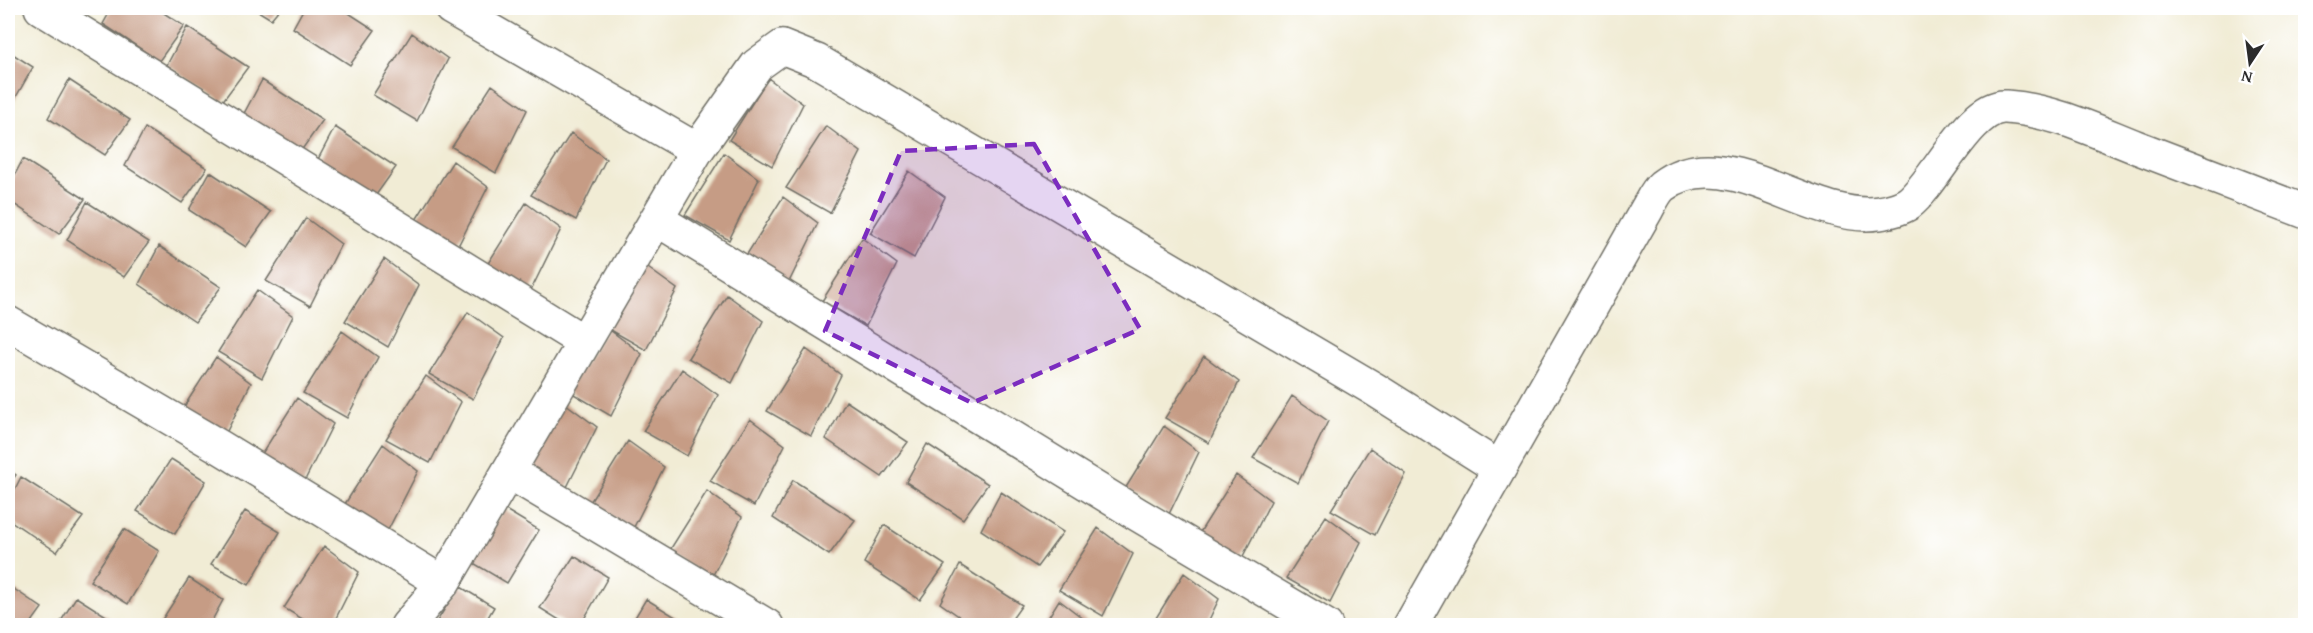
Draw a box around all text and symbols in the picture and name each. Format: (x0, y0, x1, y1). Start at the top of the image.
north arrow (2220, 33, 2280, 93)
text: N (2238, 65, 2255, 91)

